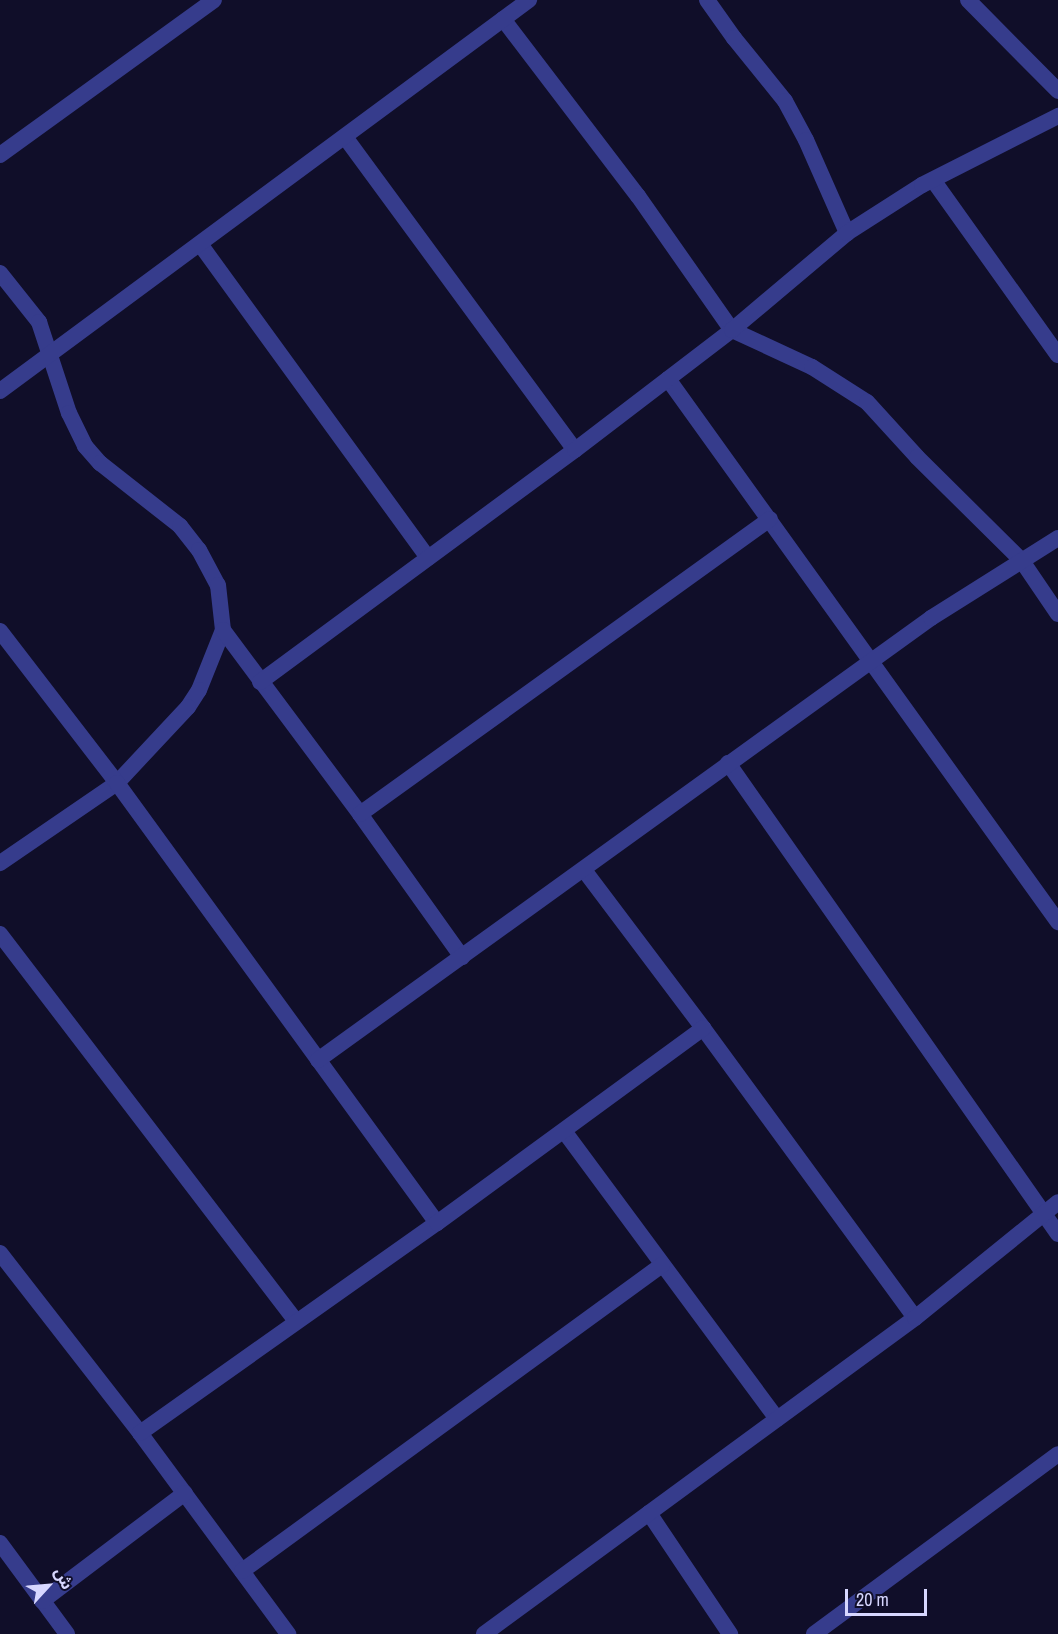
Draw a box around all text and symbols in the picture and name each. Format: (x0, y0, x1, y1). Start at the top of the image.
north arrow (18, 1556, 78, 1616)
text: ش (49, 1563, 79, 1593)
scale bar (848, 1577, 930, 1615)
text: 20 m (856, 1587, 889, 1612)

